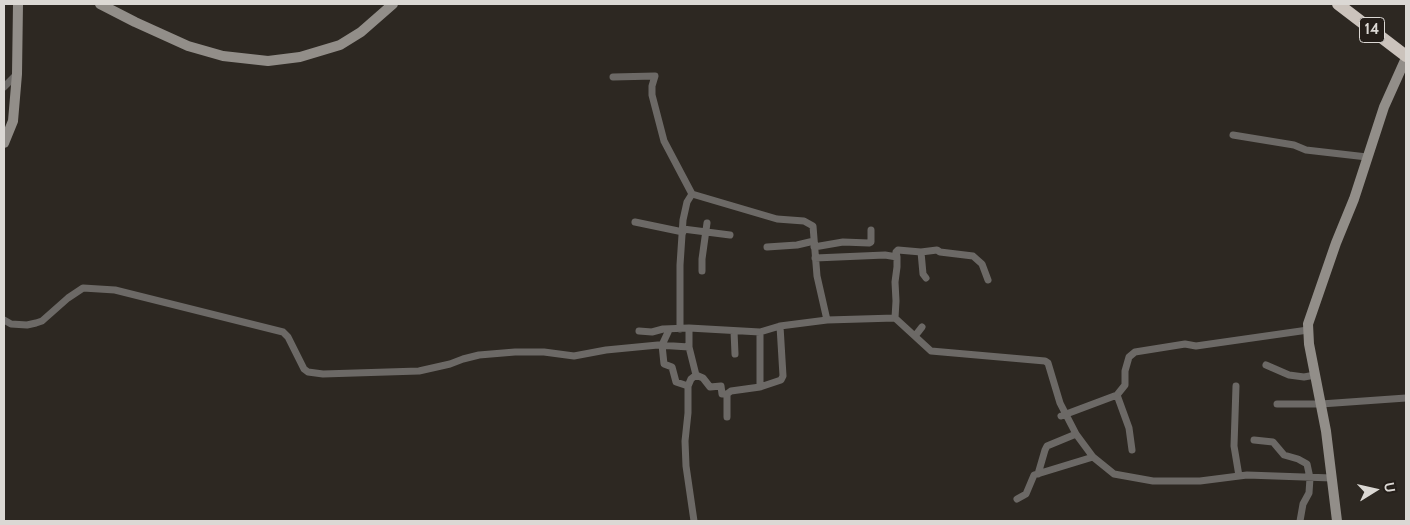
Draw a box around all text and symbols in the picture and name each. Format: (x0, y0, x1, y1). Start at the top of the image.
road number: 14 (1360, 18, 1384, 42)
north arrow (1350, 465, 1400, 515)
text: U (1380, 481, 1400, 494)

